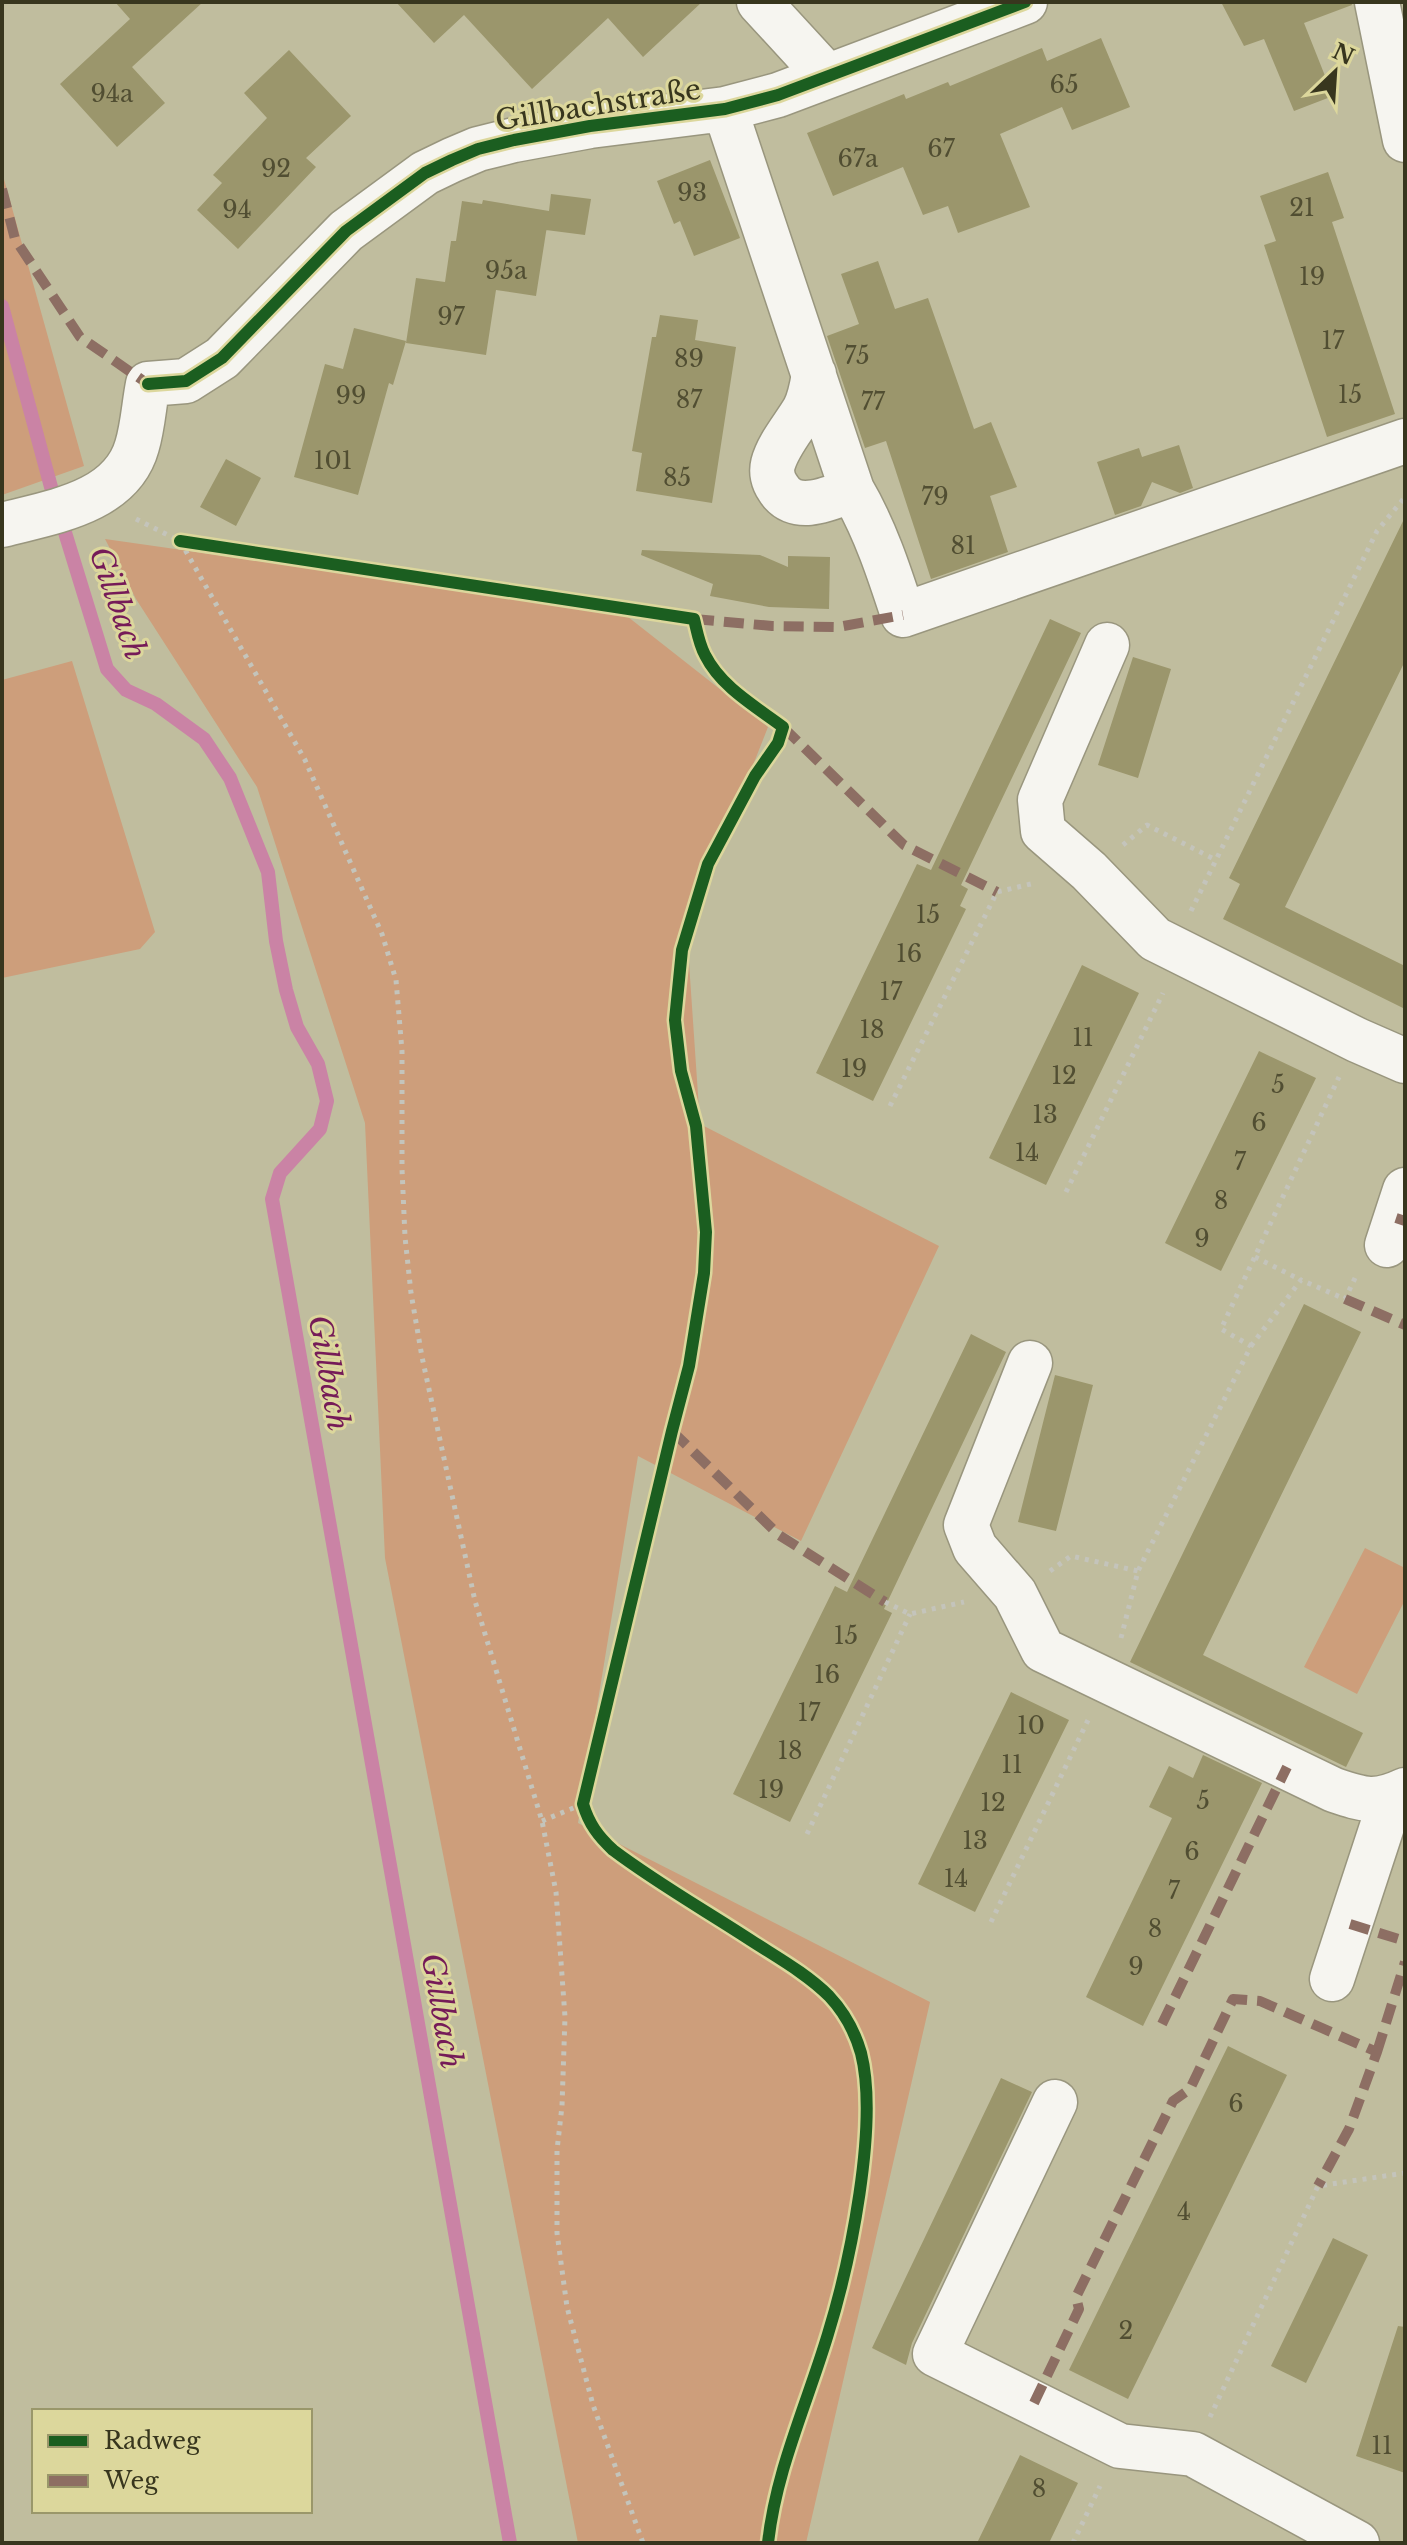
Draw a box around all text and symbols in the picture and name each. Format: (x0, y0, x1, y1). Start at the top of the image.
north arrow (1295, 32, 1375, 112)
text: N (1328, 38, 1359, 71)
house number: 65 (1049, 70, 1079, 99)
street label: Gillbachstraße (493, 71, 703, 139)
house number: 94a (91, 79, 134, 108)
house number: 67 (927, 134, 956, 163)
house number: 67a (838, 144, 879, 173)
house number: 92 (261, 154, 291, 183)
house number: 93 (677, 178, 707, 207)
house number: 21 (1289, 193, 1315, 222)
house number: 94 (222, 195, 252, 224)
house number: 95a (485, 256, 528, 285)
house number: 19 (1299, 262, 1325, 291)
house number: 97 (437, 302, 466, 331)
house number: 17 (1322, 326, 1345, 355)
house number: 75 (844, 341, 870, 370)
house number: 89 (674, 344, 704, 373)
house number: 15 (1338, 380, 1362, 409)
house number: 99 (336, 381, 366, 410)
house number: 87 (676, 385, 703, 414)
house number: 77 (861, 387, 886, 416)
house number: 101 (314, 446, 352, 475)
house number: 85 (663, 463, 691, 492)
house number: 79 (921, 482, 949, 511)
house number: 81 (950, 531, 976, 560)
water label: Gillbach (81, 542, 155, 664)
house number: 15 (916, 900, 940, 929)
house number: 16 (896, 939, 922, 968)
house number: 17 (880, 977, 903, 1006)
house number: 18 (859, 1015, 885, 1044)
house number: 11 (1072, 1023, 1094, 1052)
house number: 19 (841, 1054, 867, 1083)
house number: 12 (1051, 1061, 1077, 1090)
house number: 5 (1271, 1070, 1285, 1099)
house number: 13 (1032, 1100, 1058, 1129)
house number: 6 (1251, 1108, 1267, 1137)
house number: 14 (1015, 1138, 1039, 1167)
house number: 7 (1234, 1147, 1247, 1176)
house number: 8 (1214, 1186, 1228, 1215)
house number: 9 (1194, 1224, 1210, 1253)
water label: Gillbach (301, 1312, 357, 1434)
house number: 15 (834, 1621, 858, 1650)
house number: 16 (814, 1660, 840, 1689)
house number: 17 (798, 1698, 821, 1727)
house number: 10 (1017, 1711, 1045, 1740)
house number: 18 (777, 1736, 803, 1765)
house number: 11 (1001, 1750, 1023, 1779)
house number: 19 (758, 1775, 784, 1804)
house number: 5 (1196, 1786, 1210, 1815)
house number: 12 (980, 1788, 1006, 1817)
house number: 13 (962, 1826, 988, 1855)
house number: 6 (1184, 1837, 1200, 1866)
house number: 14 (944, 1864, 968, 1893)
house number: 7 (1168, 1876, 1181, 1905)
house number: 8 (1148, 1914, 1162, 1943)
water label: Gillbach (414, 1950, 470, 2072)
house number: 9 (1128, 1952, 1144, 1981)
house number: 6 (1228, 2089, 1244, 2118)
house number: 4 (1177, 2197, 1191, 2226)
house number: 2 (1119, 2316, 1133, 2345)
legend (32, 2409, 312, 2513)
text: Radweg (104, 2426, 201, 2455)
house number: 11 (1371, 2431, 1393, 2460)
text: Weg (103, 2466, 159, 2495)
house number: 8 (1032, 2474, 1046, 2503)

